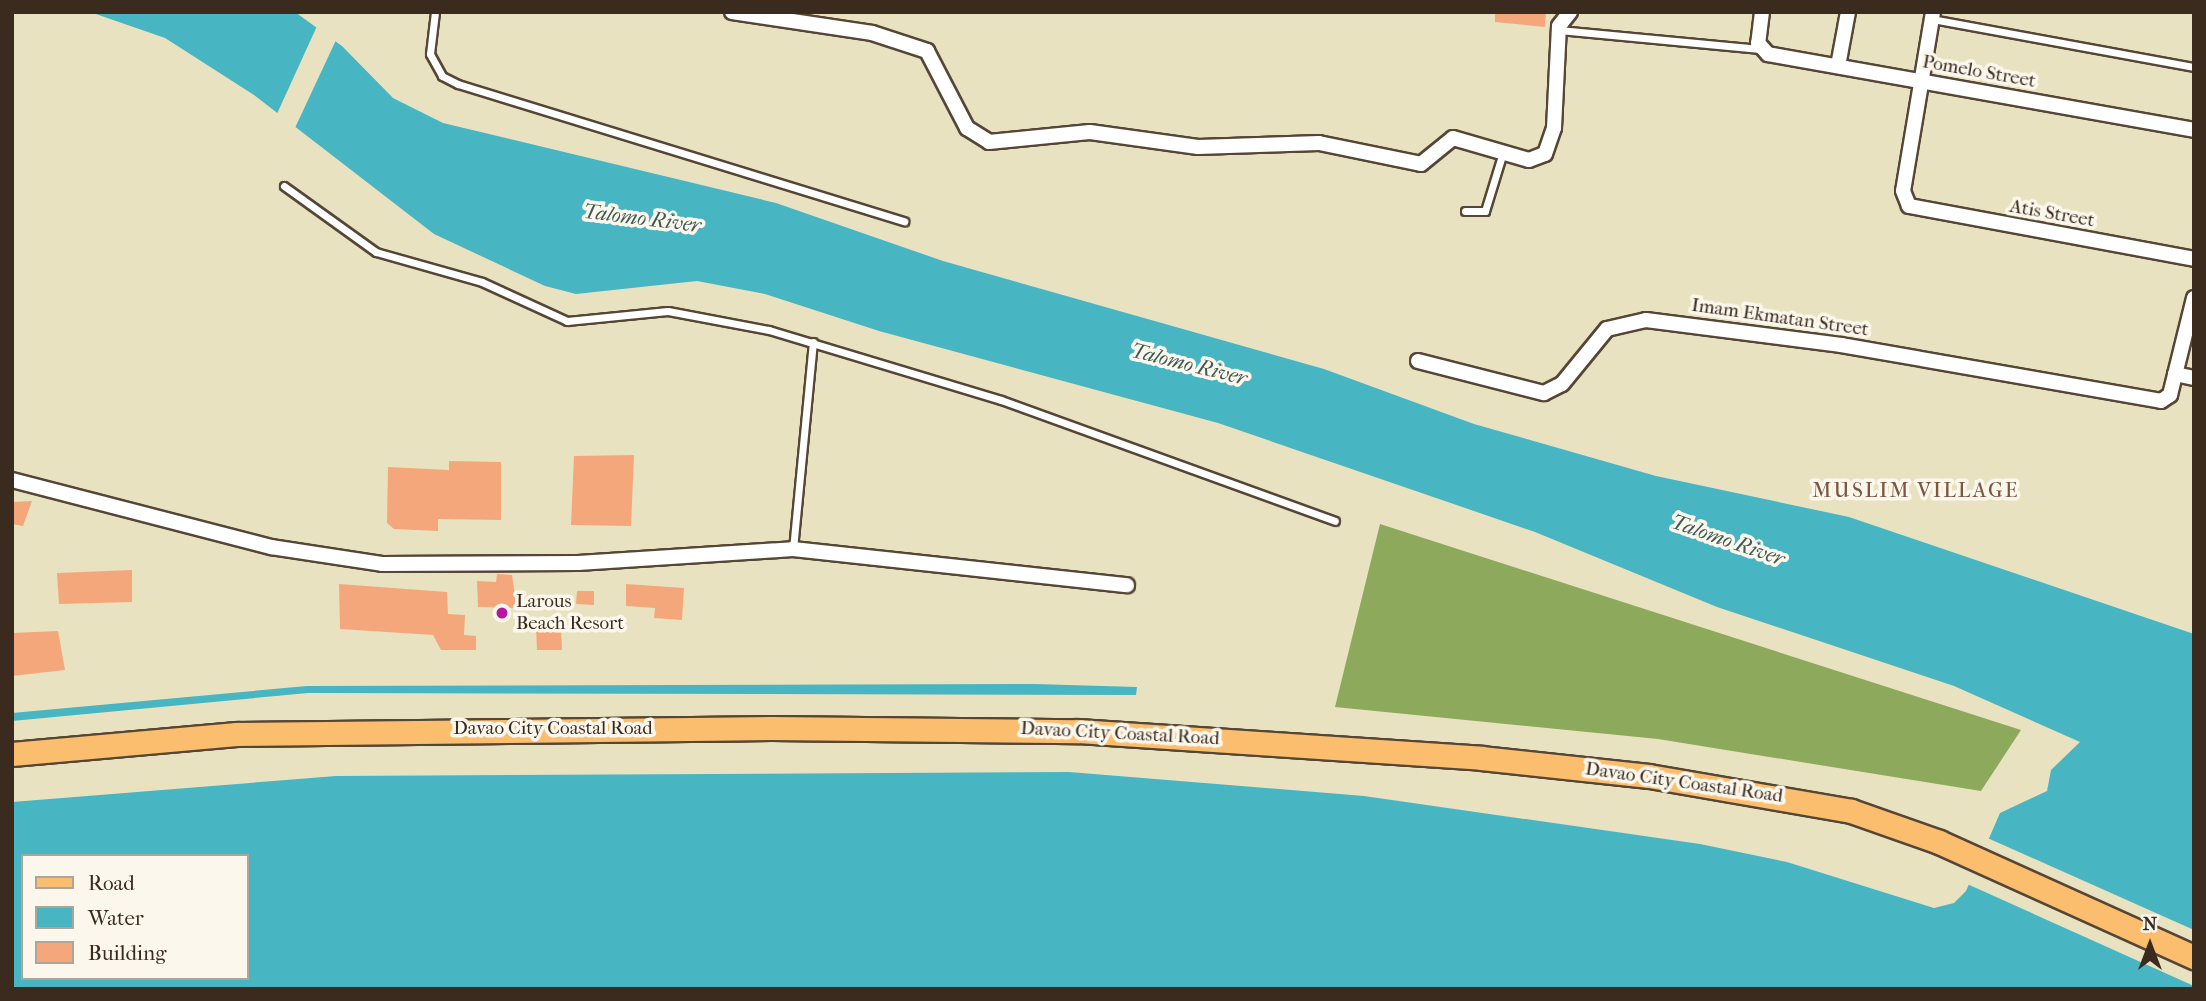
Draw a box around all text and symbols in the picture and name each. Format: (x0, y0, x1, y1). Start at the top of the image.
street label: Pomelo Street (1921, 51, 2037, 93)
street label: Atis Street (2008, 195, 2096, 233)
water label: Talomo River (582, 198, 702, 238)
street label: Imam Ekmatan Street (1690, 294, 1870, 342)
water label: Talomo River (1128, 337, 1250, 391)
district label: MUSLIM VILLAGE (1814, 477, 2018, 503)
water label: Talomo River (1668, 509, 1788, 571)
place label: Larous Beach Resort (516, 591, 624, 635)
marker: Larous Beach Resort (494, 605, 510, 621)
street label: Davao City Coastal Road (1020, 717, 1220, 751)
street label: Davao City Coastal Road (453, 718, 653, 740)
street label: Davao City Coastal Road (1584, 758, 1784, 808)
legend (21, 854, 248, 980)
text: Road (88, 871, 135, 895)
text: Water (88, 906, 144, 930)
north arrow (2115, 910, 2185, 980)
text: N (2143, 913, 2157, 935)
text: Building (88, 941, 166, 965)

